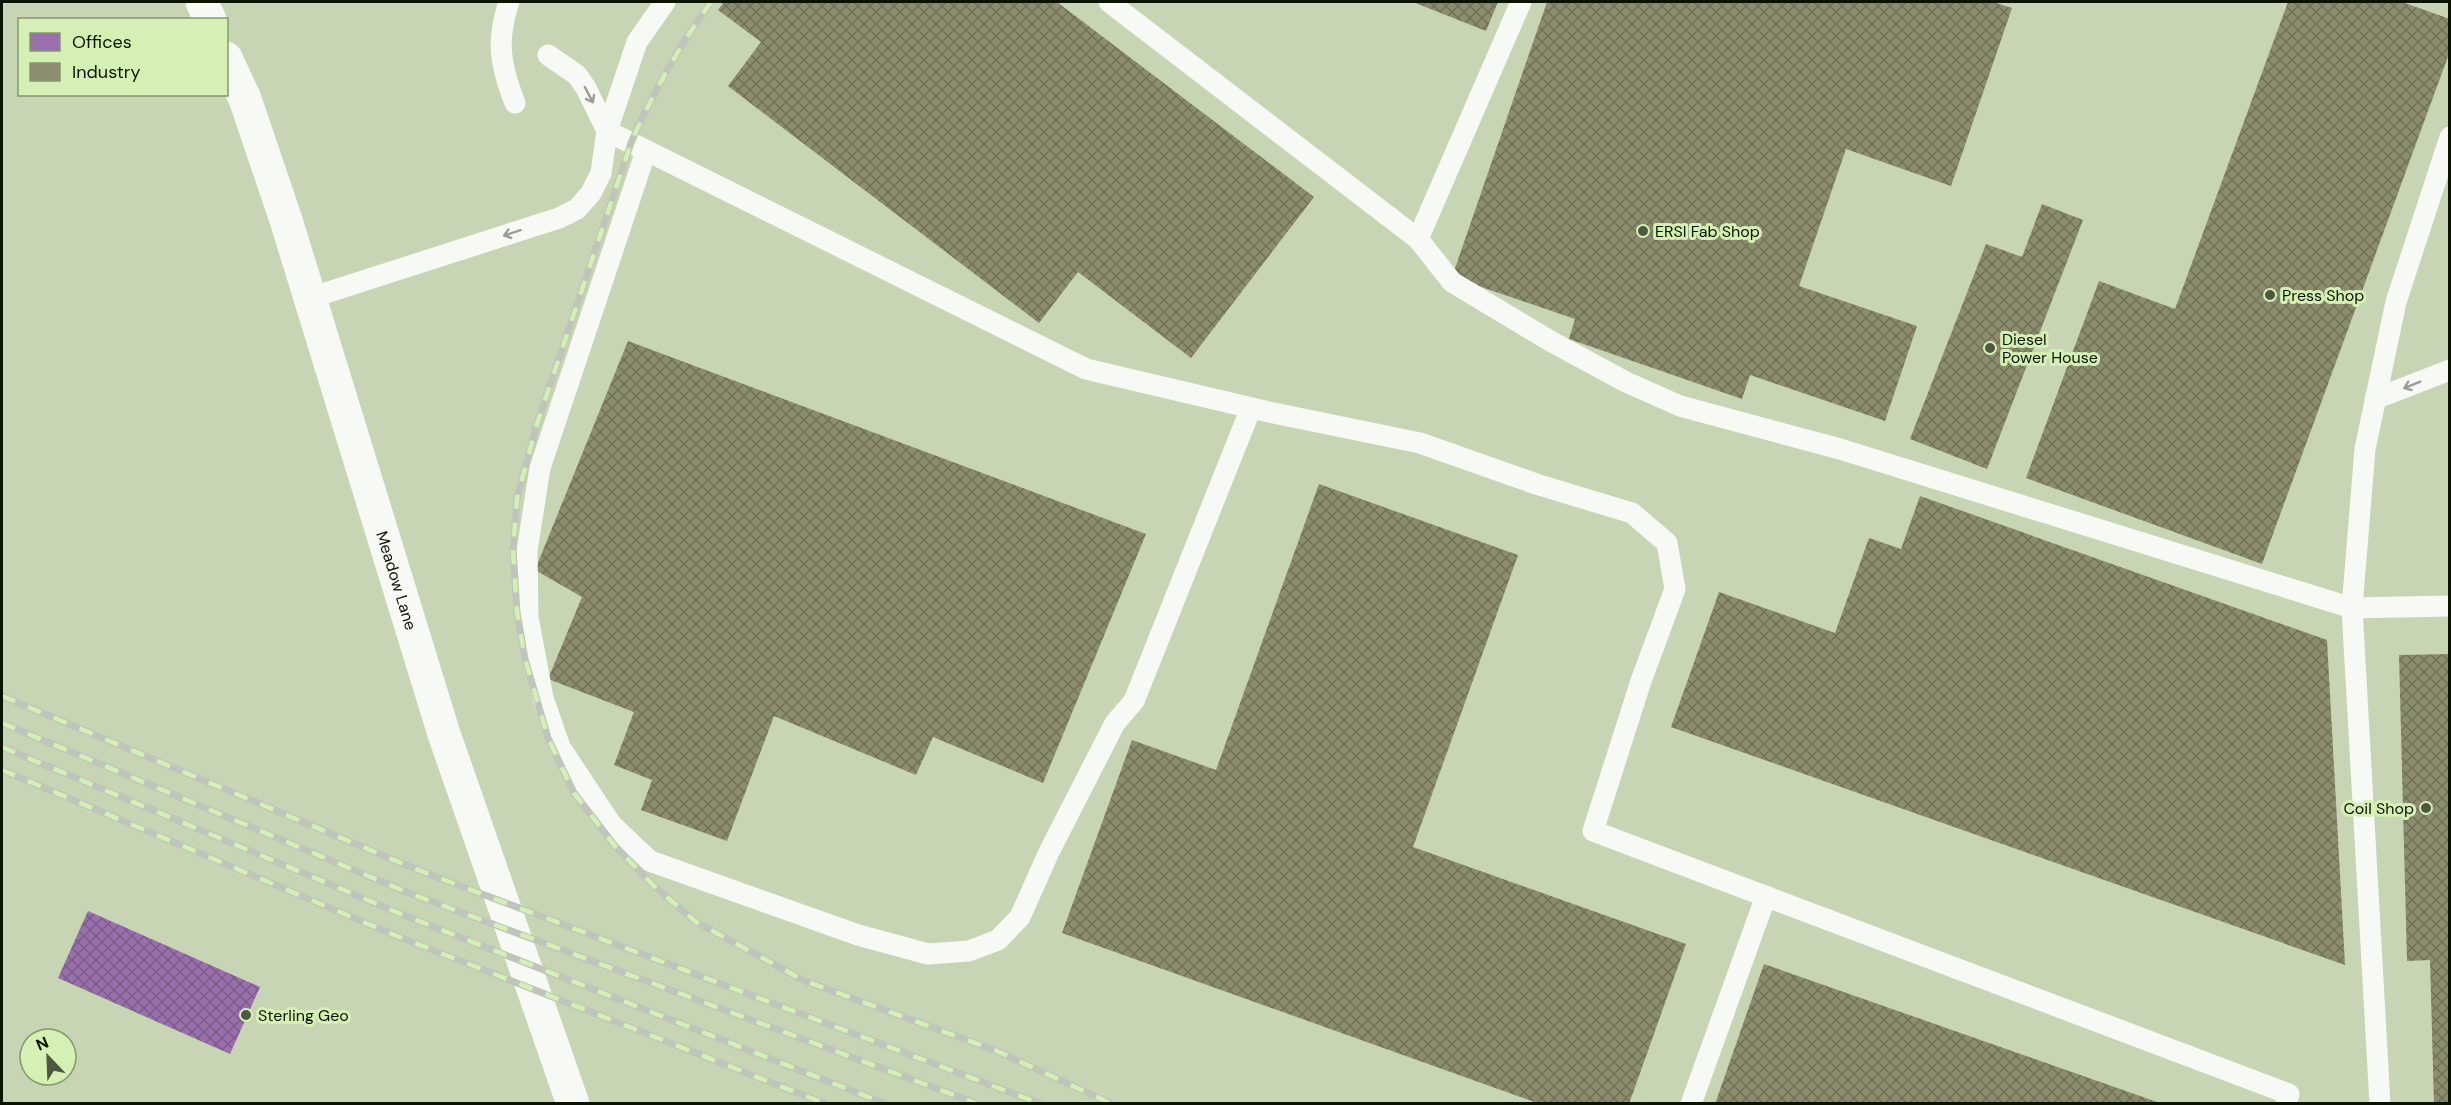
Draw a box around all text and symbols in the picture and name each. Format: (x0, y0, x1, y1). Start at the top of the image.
legend (18, 18, 228, 96)
text: Offices (72, 30, 132, 54)
text: Industry (72, 60, 141, 84)
one-way arrow (584, 86, 596, 104)
place label: ERSI Fab Shop (1655, 221, 1760, 242)
marker: ERSI Fab Shop (1636, 224, 1650, 238)
one-way arrow (503, 228, 522, 239)
place label: Press Shop (2282, 285, 2364, 306)
marker: Press Shop (2263, 288, 2277, 302)
place label: Diesel Power House (2002, 329, 2098, 368)
marker: Diesel Power House (1983, 341, 1997, 355)
one-way arrow (2404, 380, 2422, 391)
street label: Meadow Lane (371, 529, 421, 633)
place label: Coil Shop (2343, 798, 2414, 819)
marker: Coil Shop (2419, 801, 2433, 815)
place label: Sterling Geo (258, 1005, 349, 1026)
marker: Sterling Geo (239, 1008, 253, 1022)
north arrow (18, 1027, 78, 1087)
text: N (33, 1032, 52, 1056)

